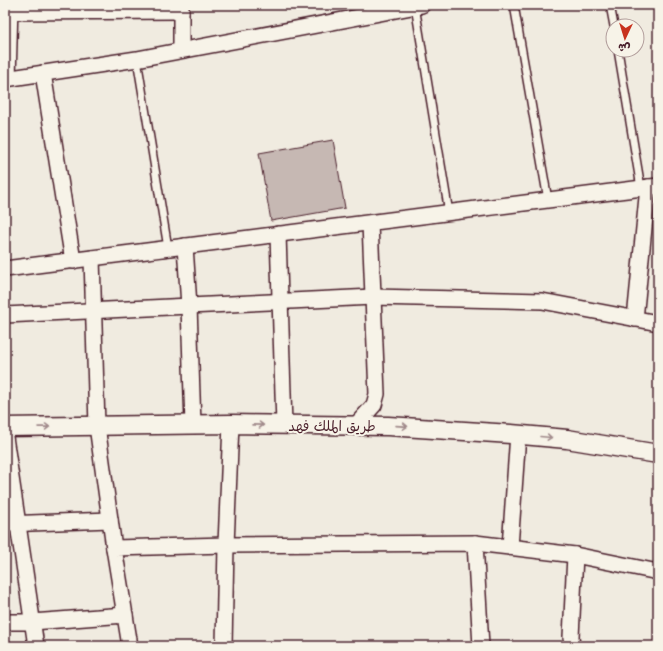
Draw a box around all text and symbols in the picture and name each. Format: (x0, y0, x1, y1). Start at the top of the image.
north arrow (605, 18, 645, 58)
text: ش (618, 41, 631, 56)
street label: طريق الملك فهد (288, 416, 376, 435)
one-way arrow (251, 421, 264, 429)
one-way arrow (37, 423, 50, 431)
one-way arrow (395, 423, 408, 430)
one-way arrow (539, 433, 552, 441)

